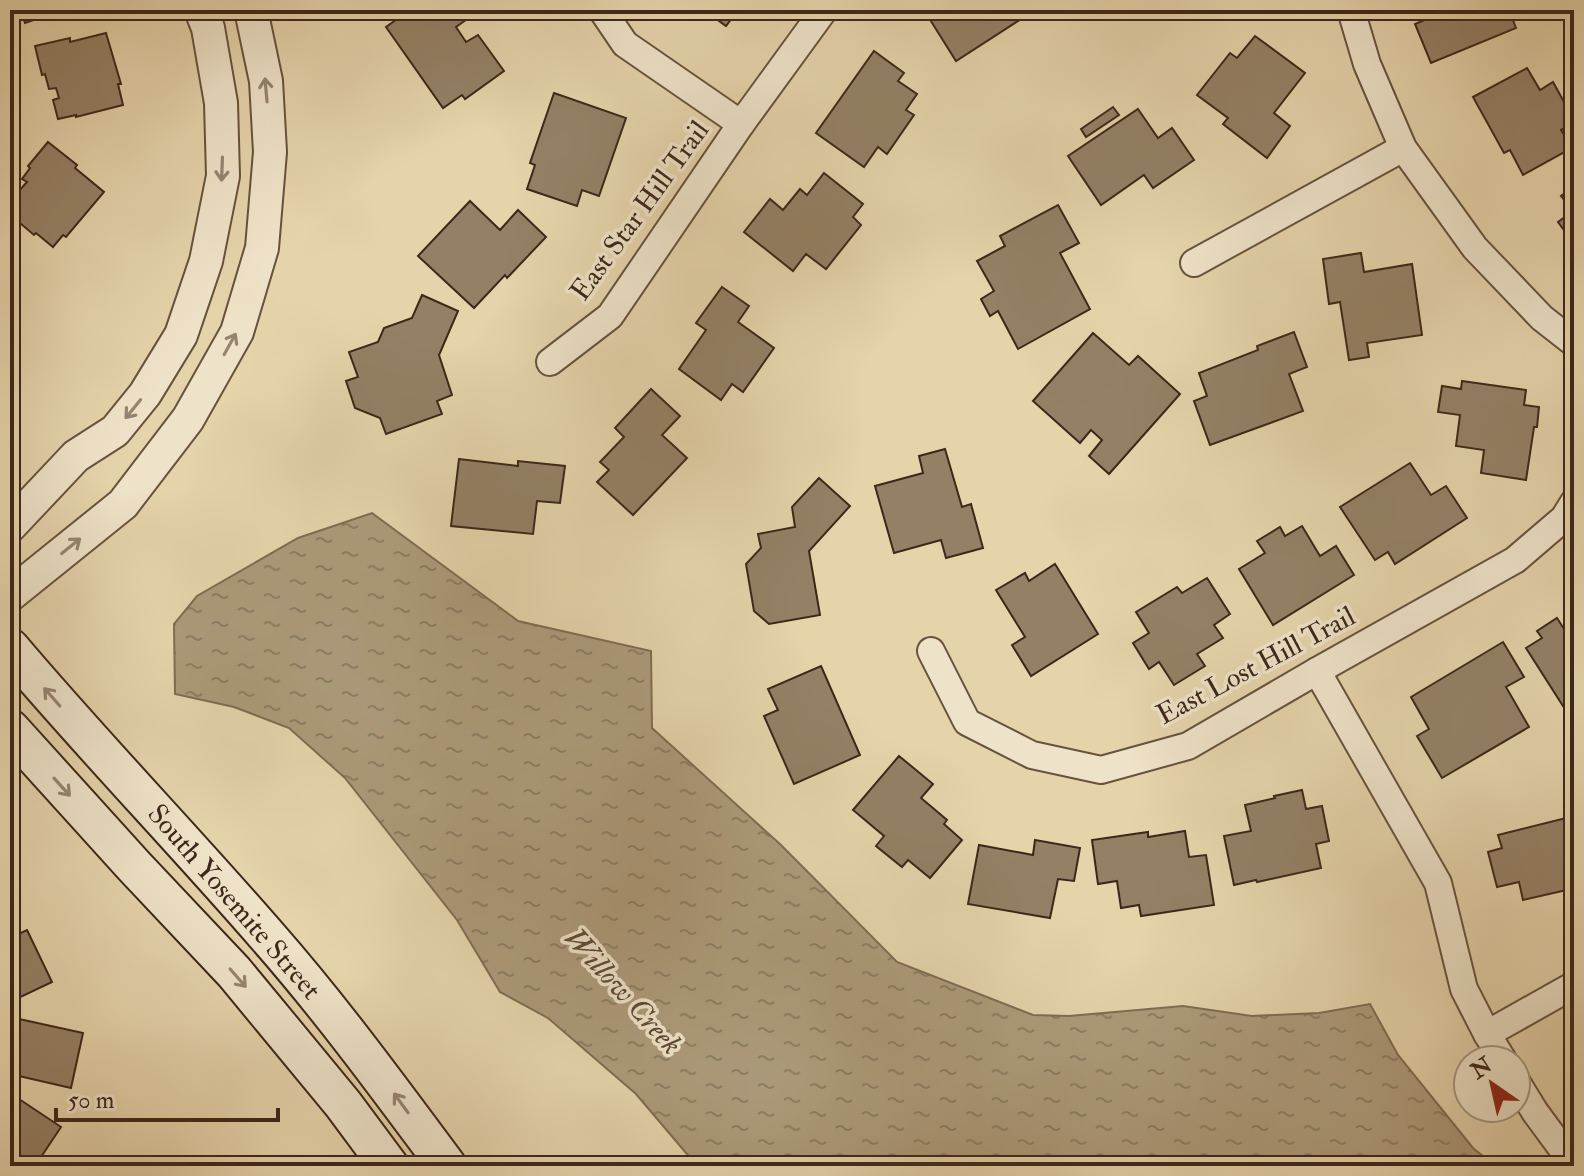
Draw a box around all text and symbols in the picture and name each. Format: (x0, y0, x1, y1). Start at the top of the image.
one-way arrow (258, 77, 273, 104)
street label: East Star Hill Trail (563, 114, 717, 308)
one-way arrow (214, 156, 229, 182)
one-way arrow (223, 333, 238, 357)
one-way arrow (124, 398, 142, 419)
one-way arrow (60, 537, 81, 555)
street label: East Lost Hill Trail (1151, 599, 1361, 733)
one-way arrow (43, 687, 61, 708)
one-way arrow (53, 776, 71, 796)
street label: South Yosemite Street (140, 797, 328, 1007)
water label: Willow Creek (556, 920, 690, 1062)
one-way arrow (229, 967, 247, 988)
north arrow (1452, 1044, 1532, 1124)
text: N (1465, 1051, 1498, 1086)
scale bar (56, 1072, 278, 1122)
text: 50 m (68, 1085, 115, 1116)
one-way arrow (392, 1093, 409, 1114)

